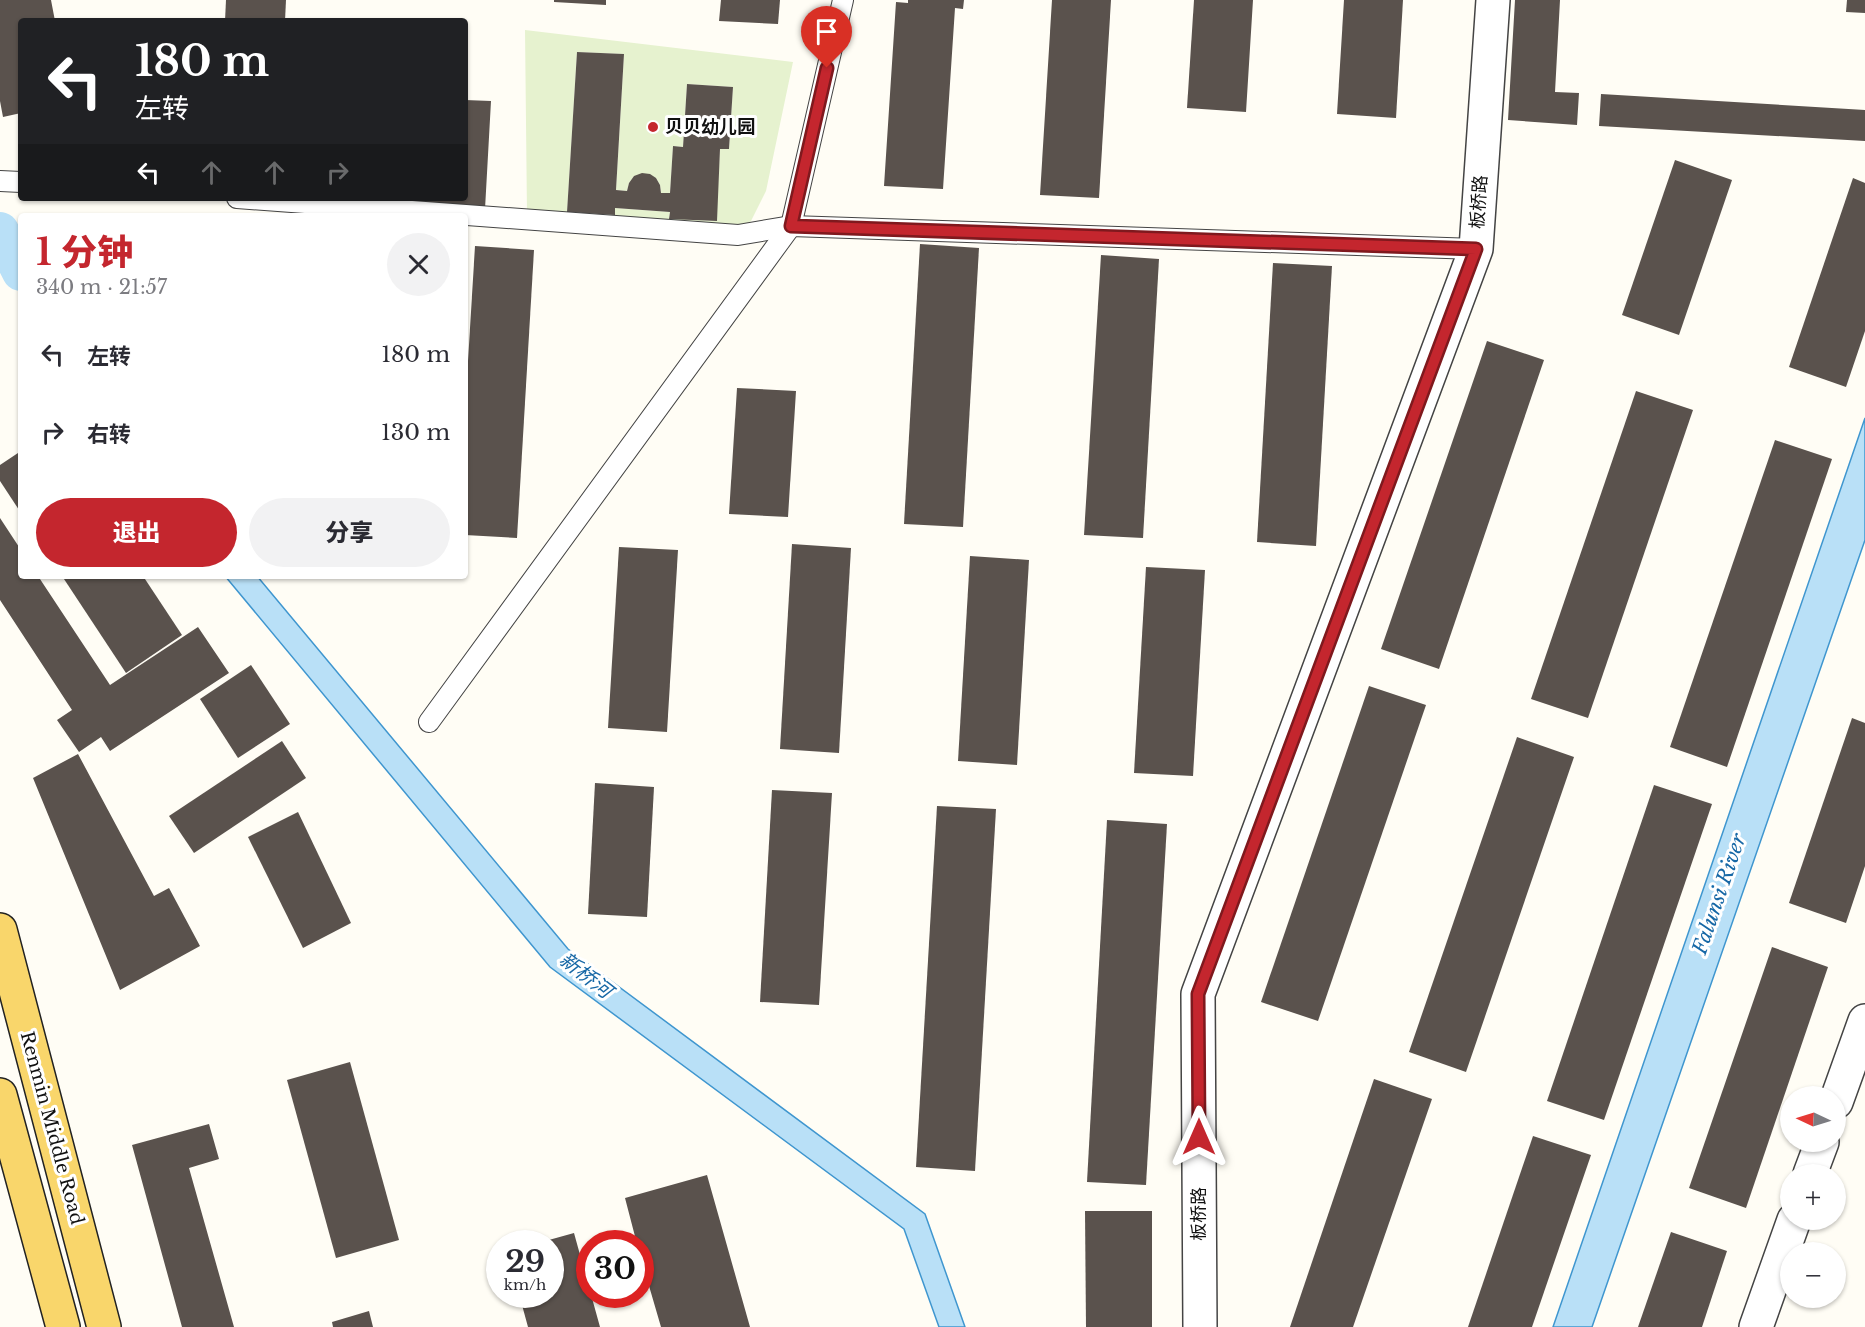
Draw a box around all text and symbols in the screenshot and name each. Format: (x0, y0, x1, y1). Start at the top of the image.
pin (801, 6, 852, 68)
icon: arrive (810, 15, 843, 48)
text: 180 m (135, 35, 269, 87)
icon: left (36, 42, 114, 120)
text: 左转 (135, 92, 189, 125)
place label: 贝贝幼儿园 (665, 116, 755, 138)
marker: 贝贝幼儿园 (646, 120, 660, 134)
icon: left (132, 156, 165, 189)
icon: ahead (195, 156, 228, 189)
icon: ahead (258, 156, 291, 189)
icon: right (321, 156, 354, 189)
street label: 板桥路 (1466, 174, 1492, 230)
text: 1 分钟 (36, 230, 133, 275)
button: close (387, 233, 450, 296)
text: 340 m · 21:57 (36, 275, 167, 299)
icon: left (36, 338, 69, 371)
text: 180 m (381, 341, 450, 368)
text: 左转 (87, 343, 131, 370)
icon: right (36, 416, 69, 449)
text: 130 m (381, 419, 450, 446)
text: 右转 (87, 421, 131, 448)
button: 退出 (36, 498, 237, 567)
button: 分享 (249, 498, 450, 567)
water label: Falunsi River (1687, 830, 1751, 958)
water label: 新桥河 (555, 947, 620, 1005)
street label: Renmin Middle Road (16, 1029, 88, 1227)
north arrow (1780, 1086, 1846, 1152)
map controls (1780, 1086, 1846, 1308)
position arrow (1167, 1105, 1231, 1169)
button: + (1780, 1164, 1846, 1230)
street label: 板桥路 (1188, 1187, 1210, 1241)
speed limit sign: 30 (576, 1230, 654, 1308)
button: − (1780, 1242, 1846, 1308)
text: 29 (505, 1243, 545, 1280)
text: km/h (504, 1275, 546, 1294)

